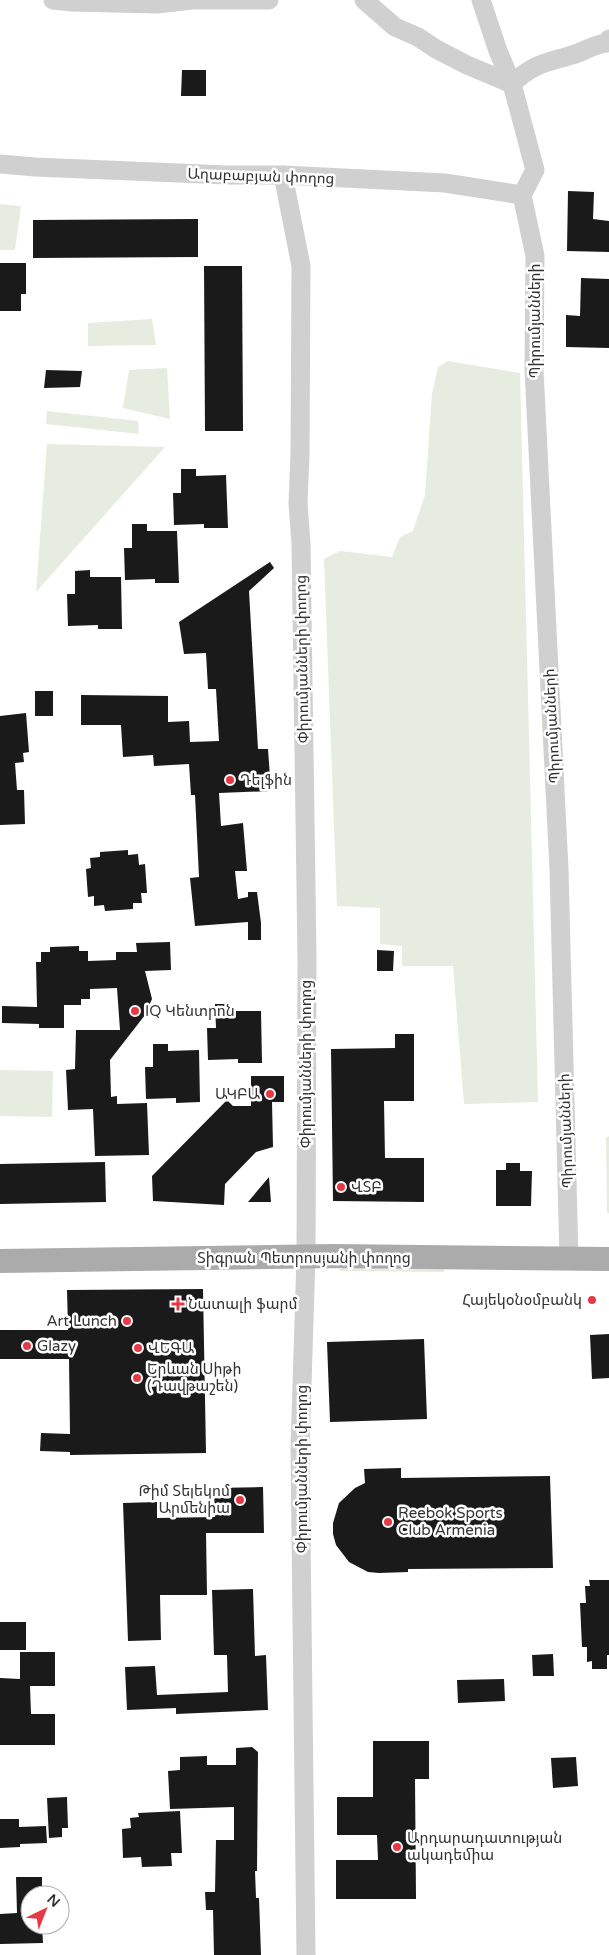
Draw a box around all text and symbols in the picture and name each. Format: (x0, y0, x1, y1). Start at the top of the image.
street label: Աղաբաբյան փողոց (187, 164, 335, 188)
street label: Պիրումյանների (526, 263, 544, 379)
street label: Փիրումյանների փողոց (292, 575, 312, 743)
street label: Պիրումյանների (540, 668, 564, 784)
place label: Դելֆին (240, 771, 292, 789)
marker: Դելֆին (224, 774, 236, 786)
street label: Փիրումյանների փողոց (297, 980, 315, 1148)
place label: IQ Կենտրոն (145, 1002, 235, 1020)
marker: IQ Կենտրոն (129, 1005, 141, 1017)
street label: Պիրումյանների (555, 1073, 577, 1189)
place label: ԱԿԲԱ (215, 1085, 261, 1103)
marker: ԱԿԲԱ (264, 1088, 276, 1100)
place label: ՎՏԲ (351, 1178, 382, 1196)
marker: ՎՏԲ (335, 1181, 347, 1193)
street label: Տիգրան Պետրոսյանի փողոց (197, 1249, 411, 1267)
place label: Հայեկօնօմբանկ (462, 1291, 582, 1309)
marker: Հայեկօնօմբանկ (586, 1294, 598, 1306)
place label: Նատալի ֆարմ (188, 1295, 298, 1313)
marker: Նատալի ֆարմ (172, 1298, 184, 1310)
place label: Art Lunch (46, 1312, 117, 1330)
marker: Art Lunch (121, 1315, 133, 1327)
place label: Glazy (37, 1337, 76, 1355)
place label: ՎԵԳԱ (148, 1339, 195, 1357)
marker: Glazy (21, 1340, 33, 1352)
marker: ՎԵԳԱ (132, 1342, 144, 1354)
place label: Երևան Սիթի (Դավթաշեն) (147, 1360, 241, 1395)
marker: Երևան Սիթի (Դավթաշեն) (131, 1372, 143, 1384)
street label: Փիրումյանների փողոց (293, 1385, 311, 1553)
place label: Թիմ Տելեկոմ Արմենիա (139, 1482, 230, 1517)
marker: Թիմ Տելեկոմ Արմենիա (234, 1494, 246, 1506)
place label: Reebok Sports Club Armenia (398, 1504, 503, 1539)
marker: Reebok Sports Club Armenia (382, 1516, 394, 1528)
place label: Արդարադատության ակադեմիա (407, 1829, 562, 1864)
marker: Արդարադատության ակադեմիա (391, 1841, 403, 1853)
north arrow (20, 1885, 70, 1935)
text: N (44, 1891, 63, 1911)

